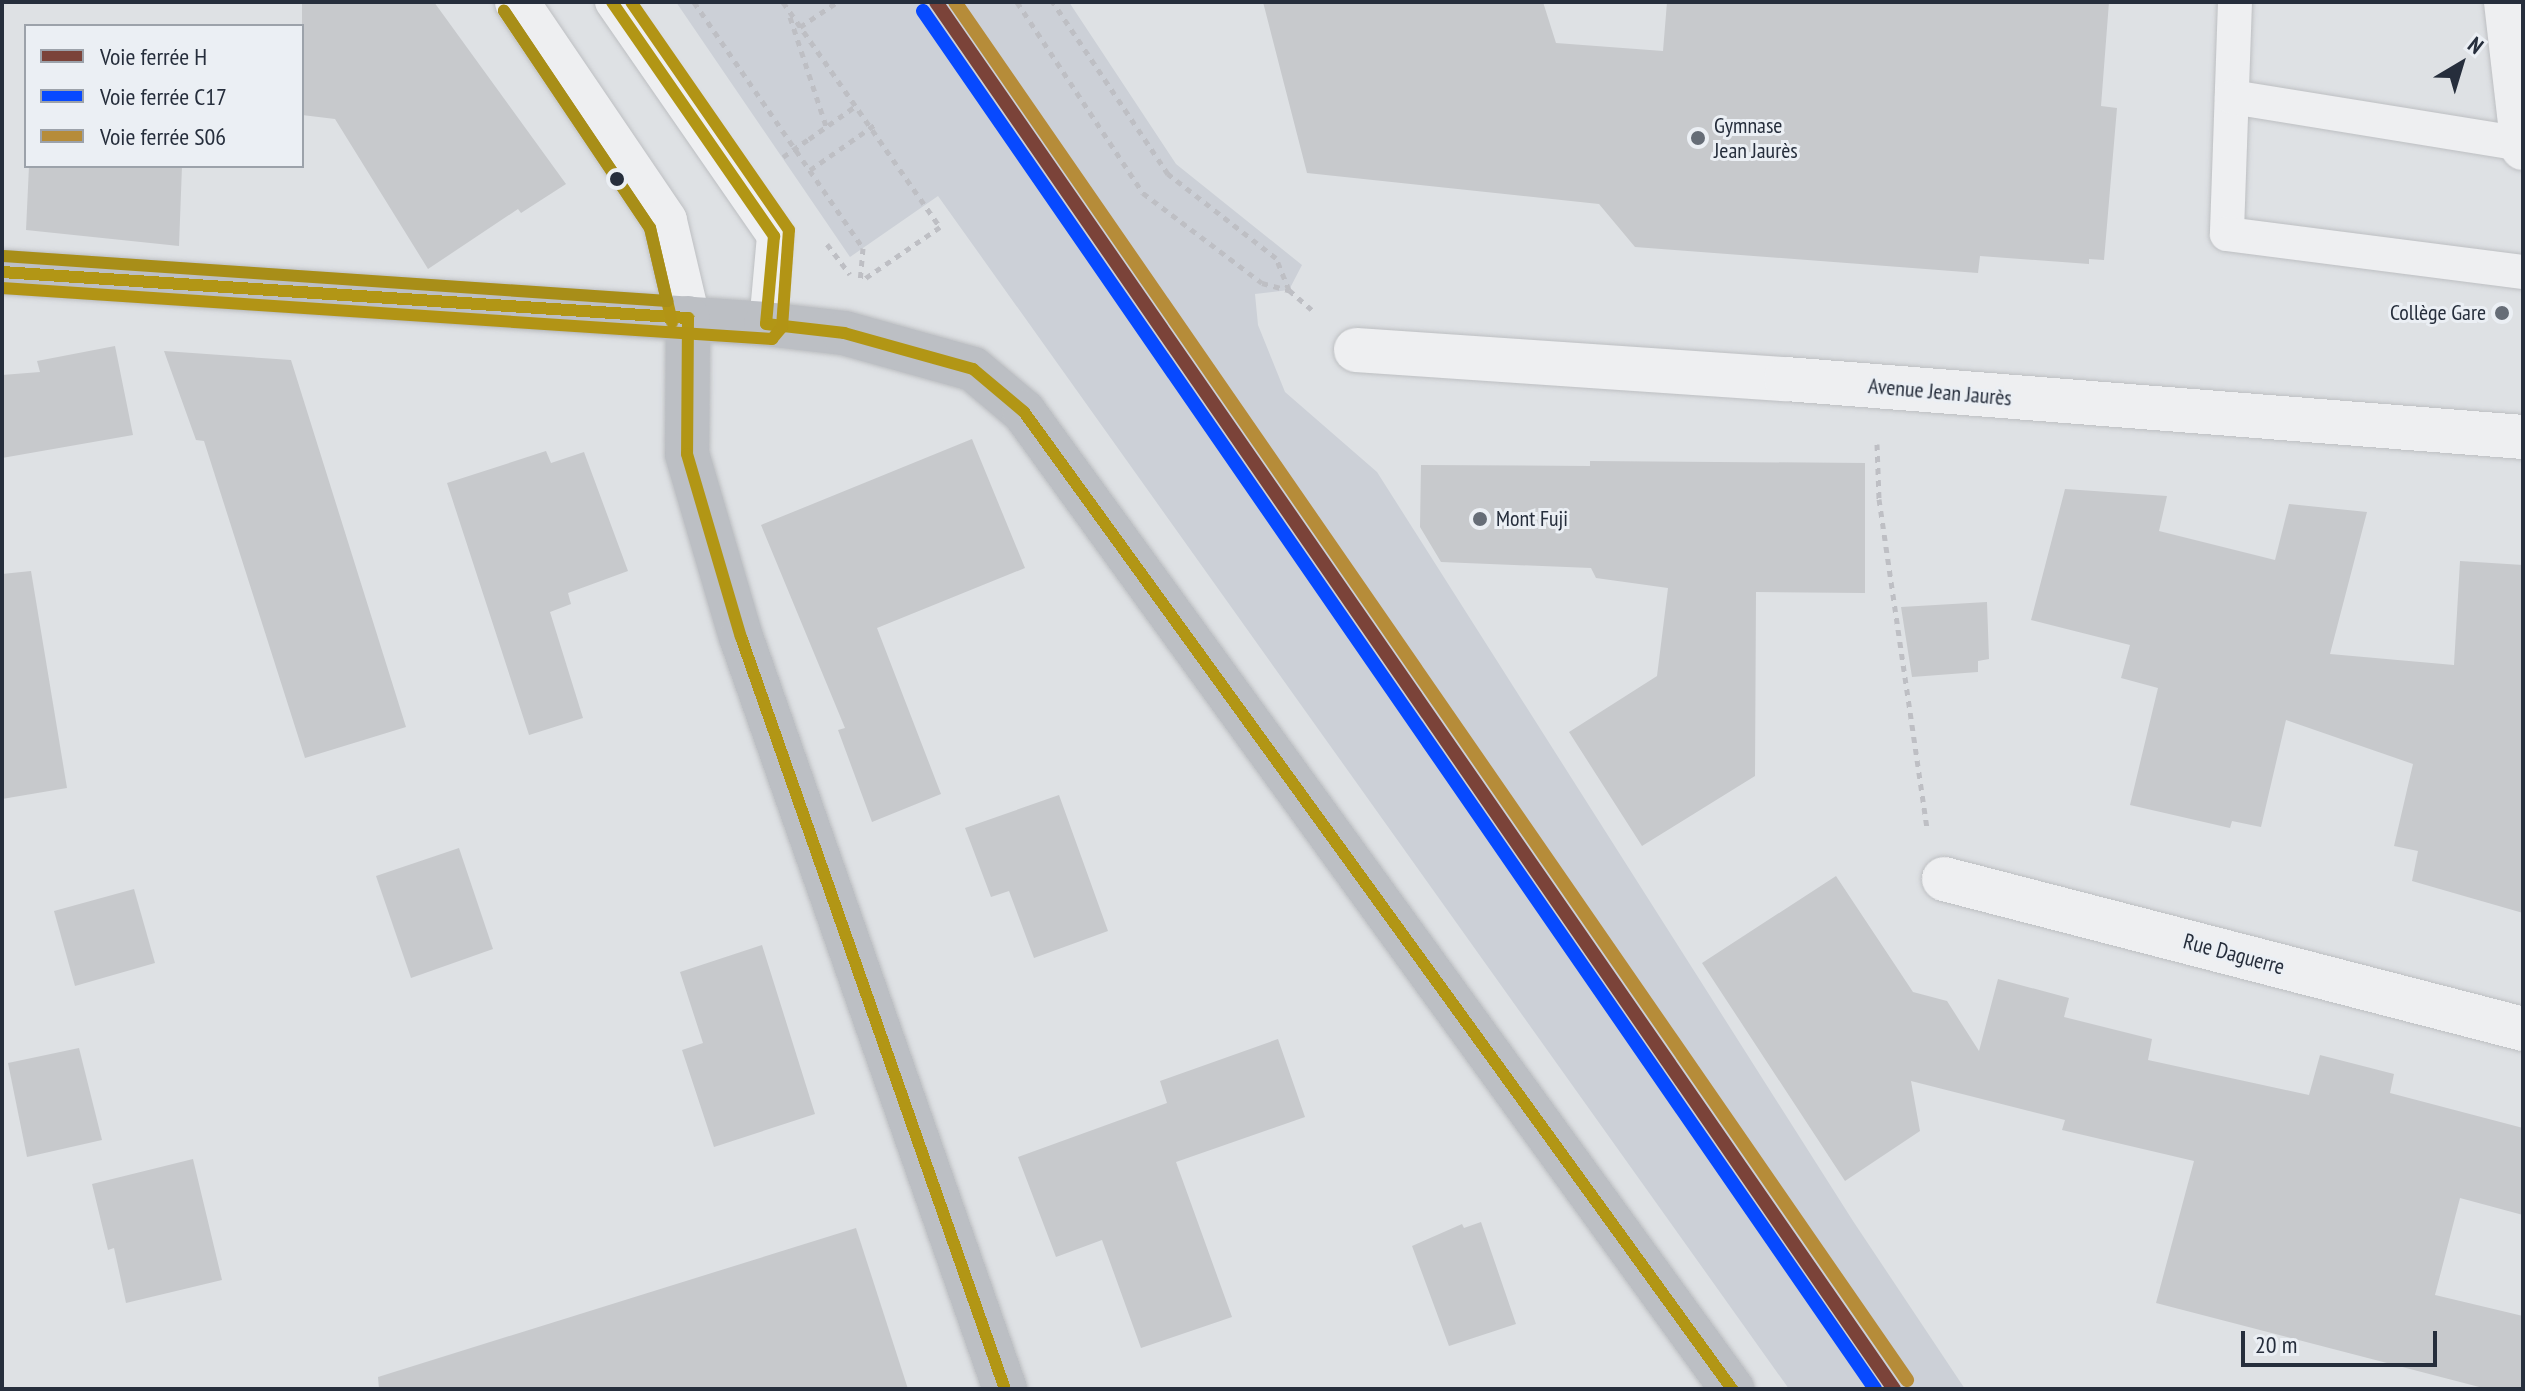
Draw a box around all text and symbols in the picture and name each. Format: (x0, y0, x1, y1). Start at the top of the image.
legend (24, 24, 304, 168)
north arrow (2421, 24, 2501, 104)
text: N (2462, 30, 2489, 60)
text: Voie ferrée H (100, 41, 207, 72)
text: Voie ferrée C17 (100, 81, 227, 112)
place label: Gymnase Jean Jaurès (1714, 112, 1798, 164)
text: Voie ferrée S06 (100, 121, 226, 152)
marker: Gymnase Jean Jaurès (1689, 129, 1707, 147)
unlabelled marker (609, 171, 625, 187)
place label: Collège Gare (2390, 300, 2486, 326)
marker: Collège Gare (2493, 304, 2511, 322)
street label: Avenue Jean Jaurès (1867, 373, 2013, 411)
place label: Mont Fuji (1496, 506, 1568, 532)
marker: Mont Fuji (1471, 510, 1489, 528)
street label: Rue Daguerre (2181, 928, 2287, 980)
scale bar (2245, 1315, 2441, 1365)
text: 20 m (2255, 1329, 2297, 1360)

